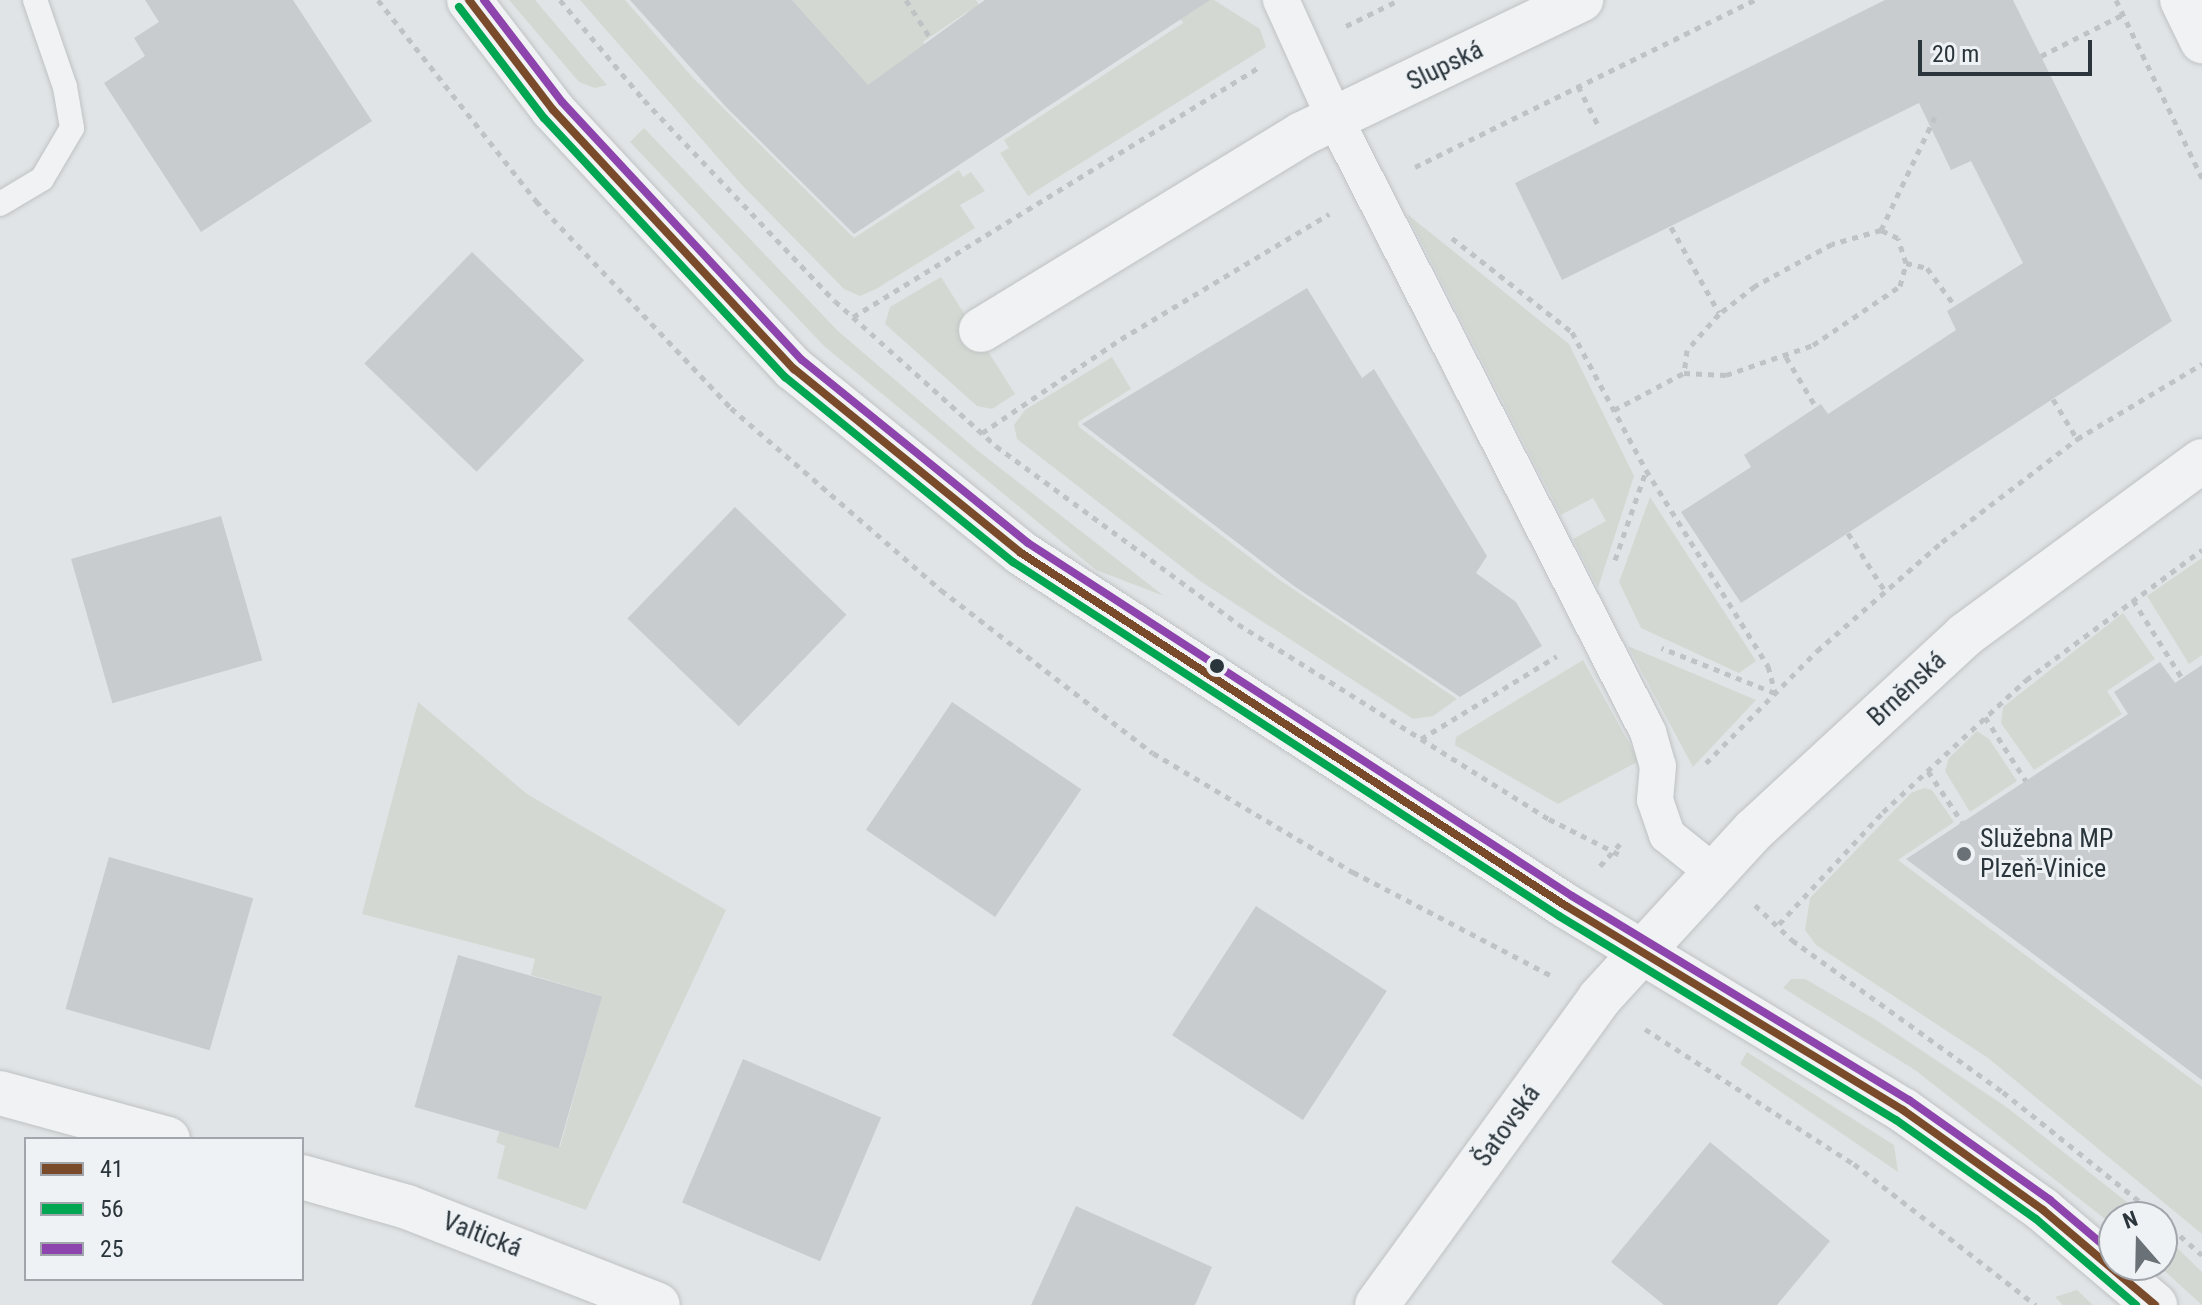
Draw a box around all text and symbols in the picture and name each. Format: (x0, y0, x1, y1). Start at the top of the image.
scale bar (1922, 24, 2096, 74)
street label: Slupská (1402, 34, 1488, 98)
text: 20 m (1932, 40, 1979, 68)
street label: Brněnská (1861, 645, 1953, 733)
unlabelled marker (1209, 658, 1225, 674)
place label: Služebna MP Plzeň-Vinice (1980, 823, 2113, 884)
marker: Služebna MP Plzeň-Vinice (1955, 845, 1973, 863)
street label: Šatovská (1467, 1079, 1547, 1173)
legend (24, 1137, 304, 1281)
text: 41 (100, 1155, 124, 1183)
text: 56 (100, 1195, 124, 1223)
north arrow (2098, 1201, 2178, 1281)
street label: Valtická (438, 1206, 526, 1264)
text: N (2120, 1206, 2141, 1234)
text: 25 (100, 1235, 124, 1263)

